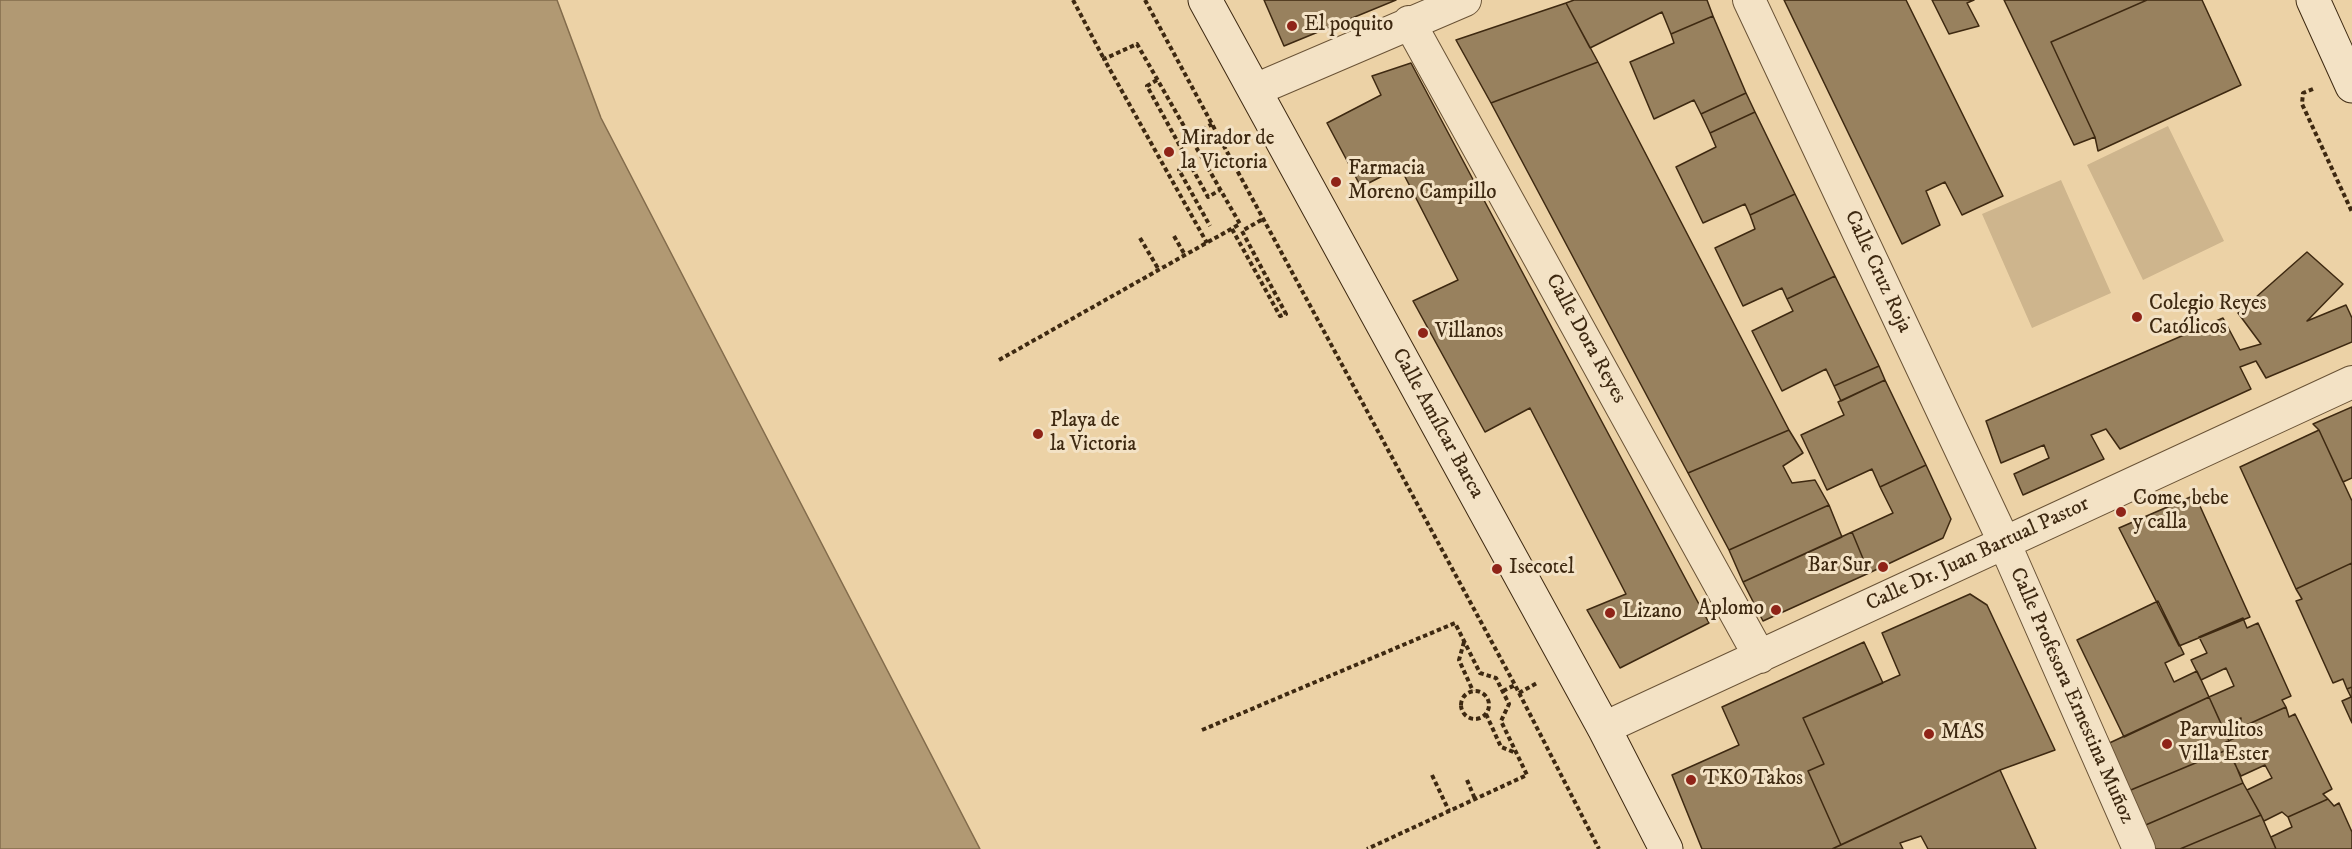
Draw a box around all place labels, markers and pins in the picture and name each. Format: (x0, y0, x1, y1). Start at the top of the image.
place label: El poquito (1304, 13, 1393, 39)
marker: El poquito (1285, 19, 1299, 33)
place label: Mirador de la Victoria (1181, 127, 1274, 177)
marker: Mirador de la Victoria (1162, 145, 1176, 159)
place label: Farmacia Moreno Campillo (1348, 157, 1497, 207)
marker: Farmacia Moreno Campillo (1329, 175, 1343, 189)
place label: Colegio Reyes Católicos (2149, 292, 2267, 342)
marker: Colegio Reyes Católicos (2130, 310, 2144, 324)
place label: Villanos (1435, 320, 1503, 346)
marker: Villanos (1416, 326, 1430, 340)
place label: Playa de la Victoria (1050, 409, 1136, 459)
marker: Playa de la Victoria (1031, 427, 1045, 441)
place label: Come, bebe y calla (2133, 487, 2229, 537)
marker: Come, bebe y calla (2114, 505, 2128, 519)
place label: Bar Sur (1808, 554, 1871, 580)
place label: Isecotel (1509, 556, 1574, 582)
marker: Bar Sur (1876, 560, 1890, 574)
marker: Isecotel (1490, 562, 1504, 576)
place label: Aplomo (1698, 597, 1764, 623)
place label: Lizano (1622, 600, 1682, 626)
marker: Aplomo (1769, 603, 1783, 617)
marker: Lizano (1603, 606, 1617, 620)
place label: Parvulitos Villa Ester (2179, 719, 2269, 769)
place label: MAS (1941, 721, 1985, 747)
marker: MAS (1922, 727, 1936, 741)
marker: Parvulitos Villa Ester (2160, 737, 2174, 751)
place label: TKO Takos (1703, 767, 1803, 793)
marker: TKO Takos (1684, 773, 1698, 787)

